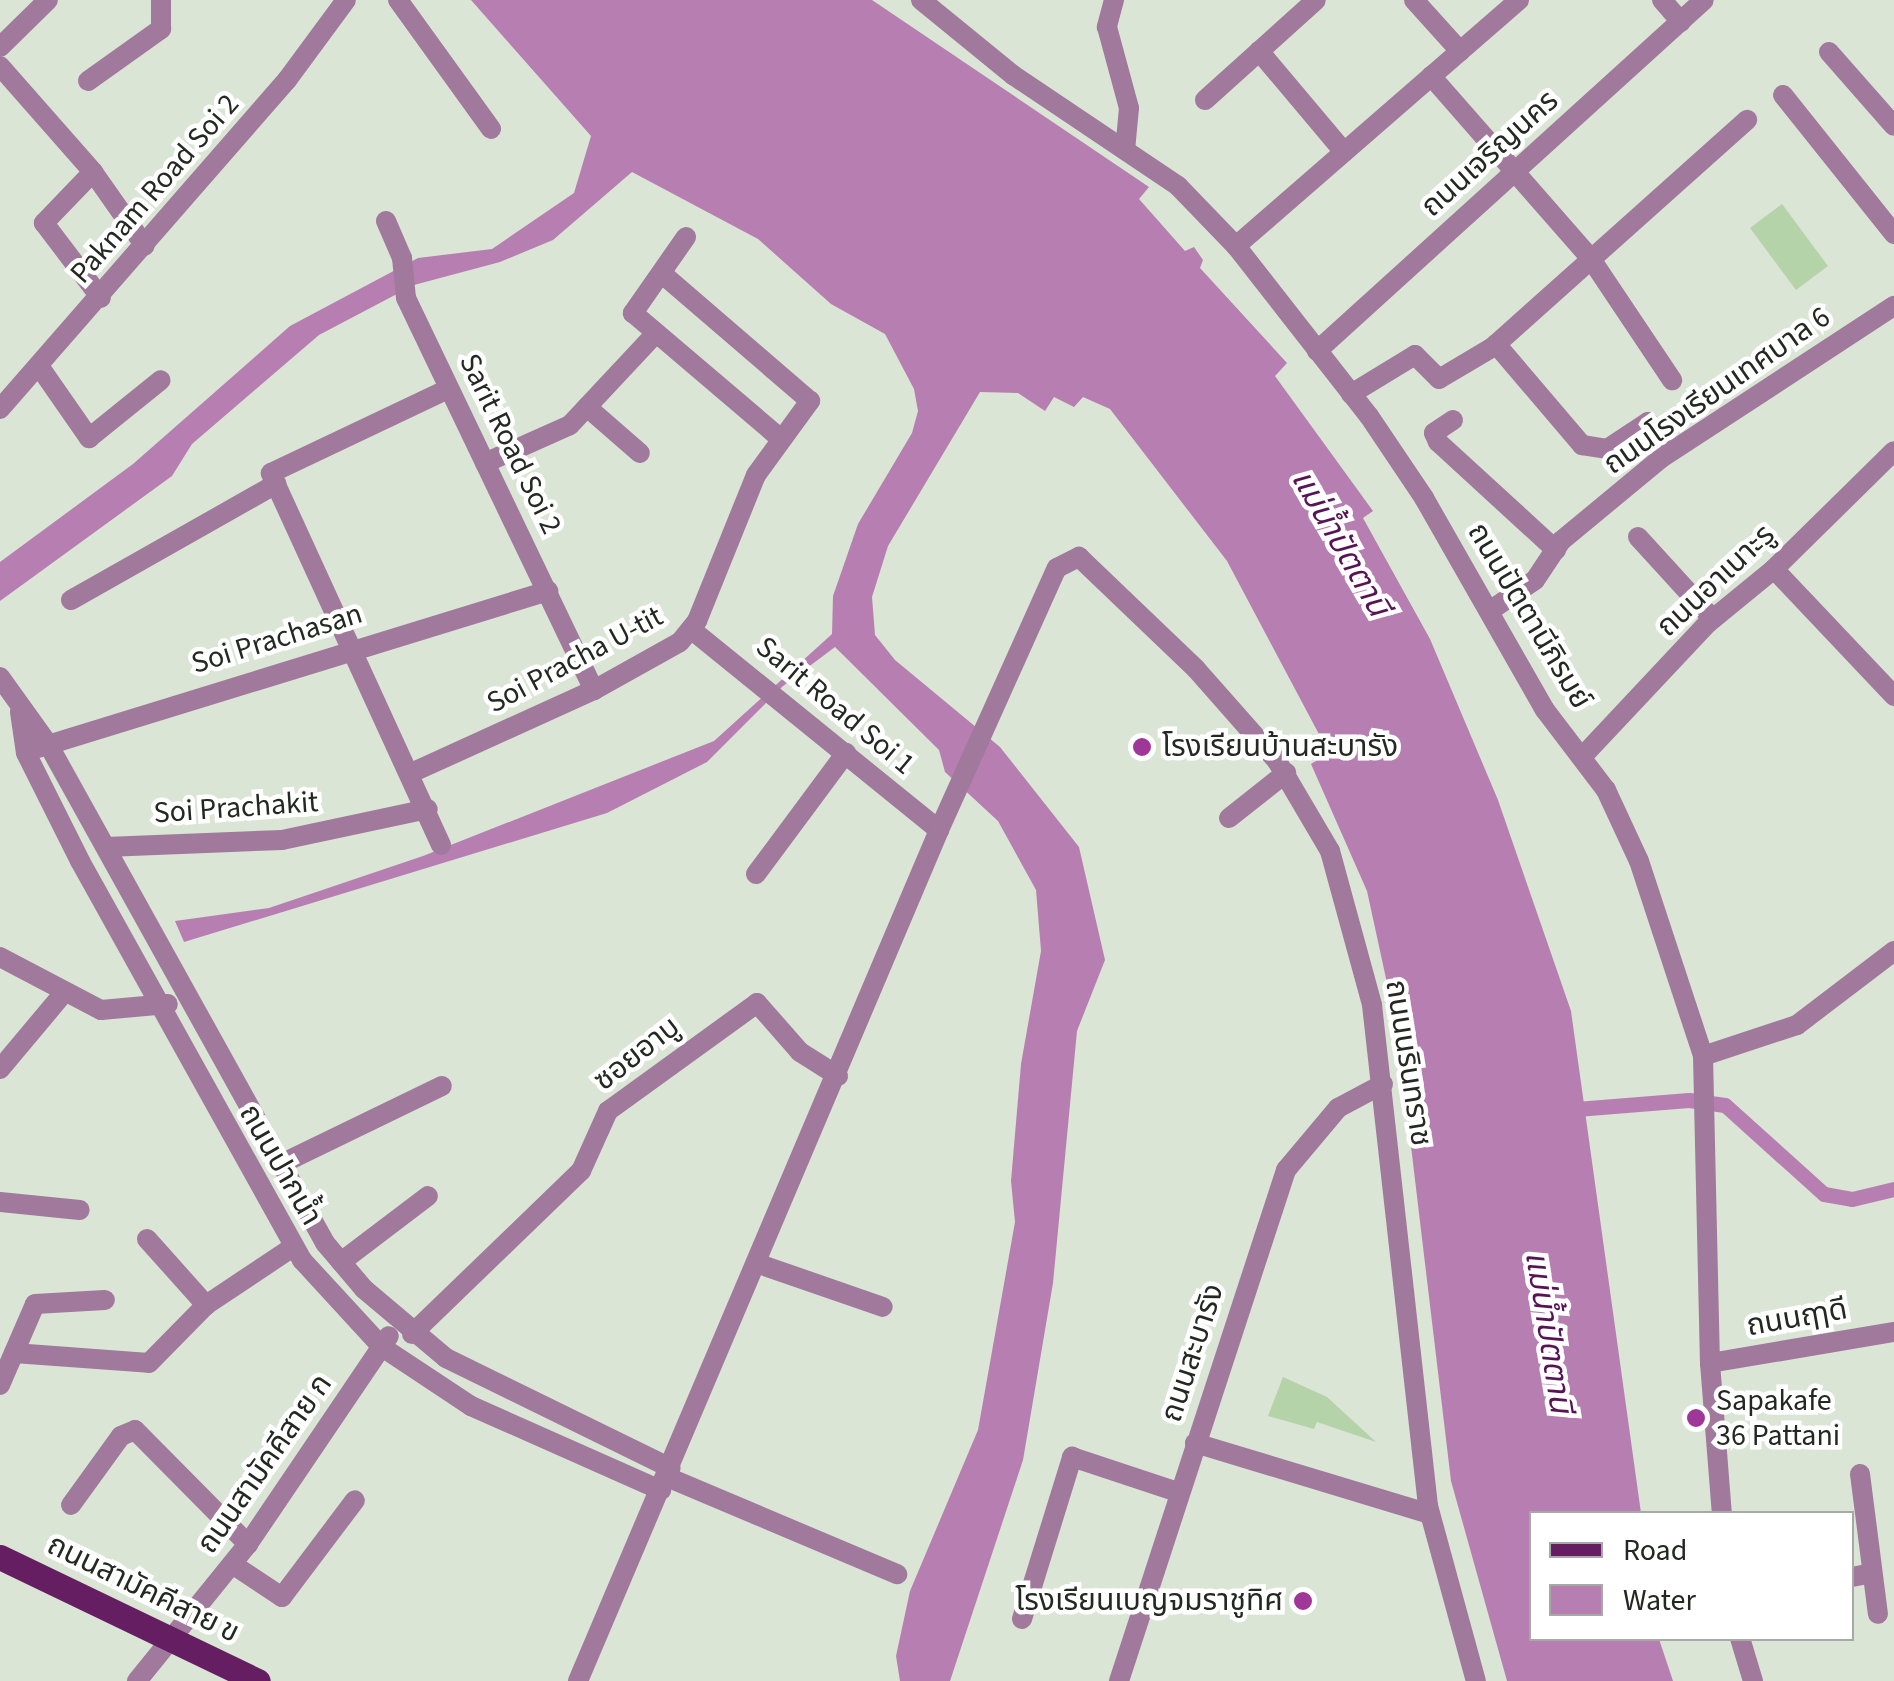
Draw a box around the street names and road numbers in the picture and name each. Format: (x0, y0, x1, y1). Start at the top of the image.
street label: ถนนเจริญนคร (1414, 83, 1566, 225)
street label: Paknam Road Soi 2 (63, 87, 247, 291)
street label: ถนนโรงเรียนเทศบาล 6 (1597, 299, 1837, 483)
street label: Sarit Road Soi 2 (451, 348, 569, 540)
street label: ถนนปัตตานีภิรมย์ (1459, 516, 1599, 716)
street label: ถนนอาเนาะรู (1650, 517, 1782, 645)
street label: Soi Prachasan (187, 596, 367, 682)
street label: Soi Pracha U-tit (481, 599, 669, 721)
street label: Sarit Road Soi 1 (748, 629, 922, 783)
street label: Soi Prachakit (152, 784, 320, 832)
street label: ถนนนรินทราช (1377, 977, 1439, 1149)
street label: ซอยอาบู (587, 1009, 687, 1099)
street label: ถนนปากน้ำ (231, 1098, 329, 1232)
street label: ถนนสะบารัง (1154, 1279, 1232, 1427)
street label: ถนนฤๅดี (1744, 1291, 1850, 1345)
street label: ถนนสามัคคีสาย ก (190, 1367, 340, 1561)
street label: ถนนสามัคคีสาย ข (41, 1527, 245, 1651)

